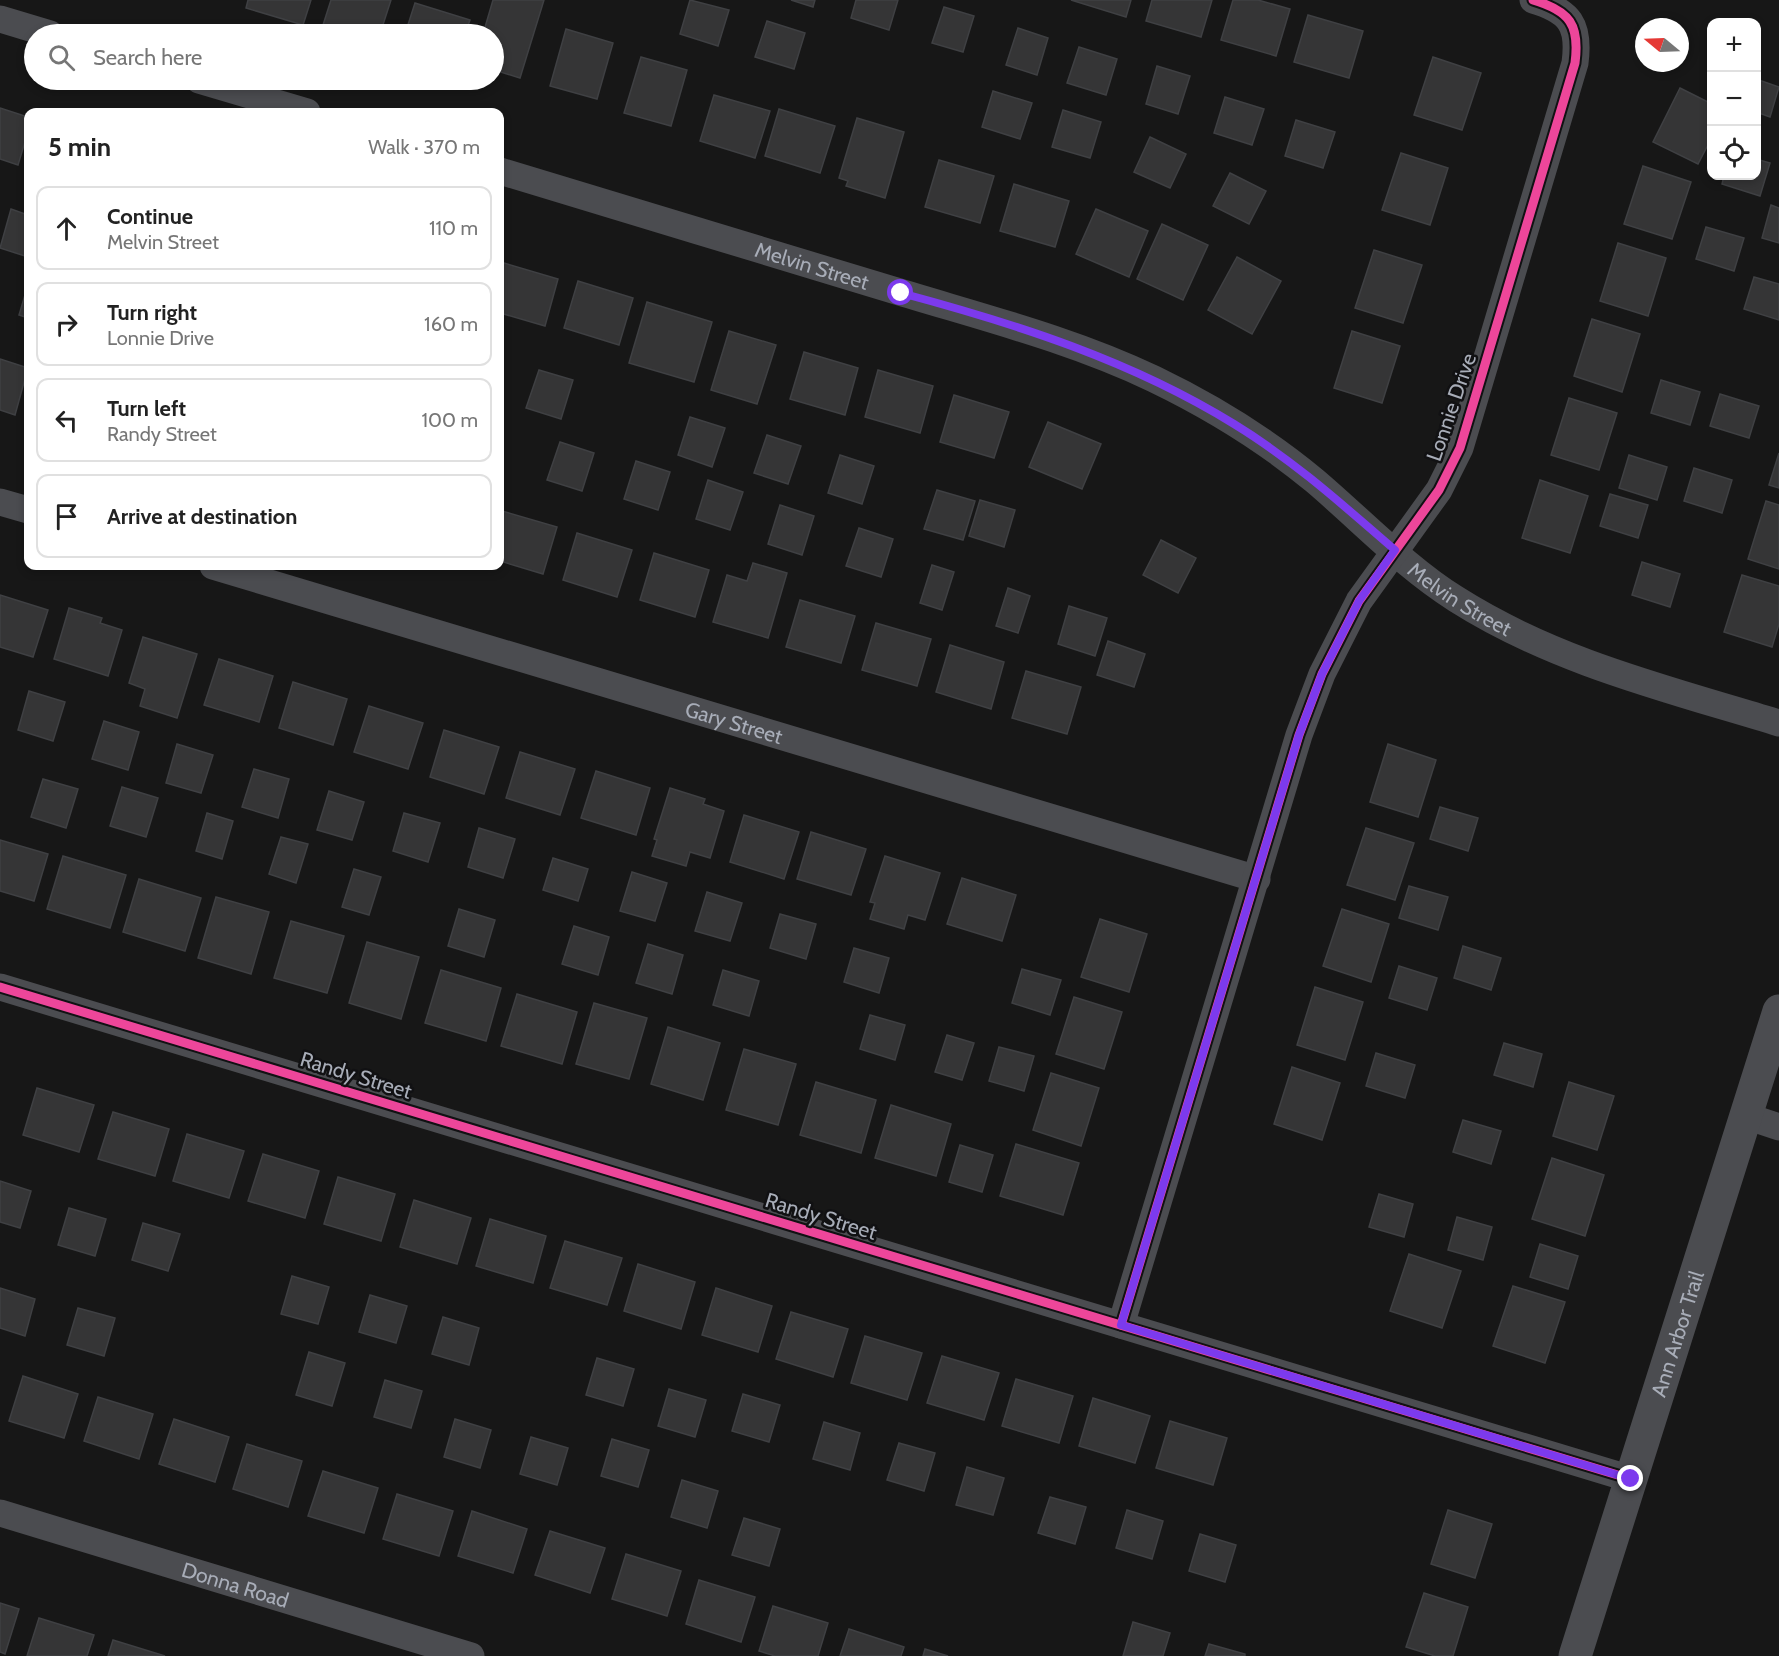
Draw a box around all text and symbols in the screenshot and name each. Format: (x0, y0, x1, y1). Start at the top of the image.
north arrow (1635, 18, 1689, 72)
map controls (1707, 18, 1761, 180)
button: + (1707, 18, 1761, 72)
search box (24, 24, 504, 90)
icon: search (45, 41, 78, 74)
text: Search here (93, 44, 202, 71)
button: − (1707, 72, 1761, 126)
button: locate (1707, 126, 1761, 180)
text: 5 min (48, 131, 111, 163)
text: Walk · 370 m (368, 135, 480, 159)
text: Continue (107, 203, 193, 230)
icon: ahead (50, 212, 83, 245)
text: 110 m (429, 216, 478, 240)
text: Melvin Street (107, 230, 219, 254)
street label: Melvin Street (752, 236, 872, 294)
route start (887, 279, 913, 305)
text: Turn right (107, 299, 197, 326)
icon: right (50, 308, 83, 341)
text: 160 m (424, 312, 478, 336)
text: Lonnie Drive (107, 326, 214, 350)
street label: Lonnie Drive (1421, 350, 1481, 464)
text: Turn left (107, 395, 186, 422)
icon: left (50, 404, 83, 437)
text: 100 m (422, 408, 478, 432)
text: Randy Street (107, 422, 217, 446)
icon: arrive (50, 500, 83, 533)
text: Arrive at destination (107, 503, 297, 530)
street label: Melvin Street (1403, 557, 1516, 641)
street label: Gary Street (682, 696, 786, 749)
street label: Randy Street (297, 1046, 415, 1104)
street label: Randy Street (762, 1187, 880, 1245)
street label: Ann Arbor Trail (1645, 1268, 1709, 1400)
route end (1617, 1465, 1643, 1491)
street label: Donna Road (179, 1556, 292, 1612)

